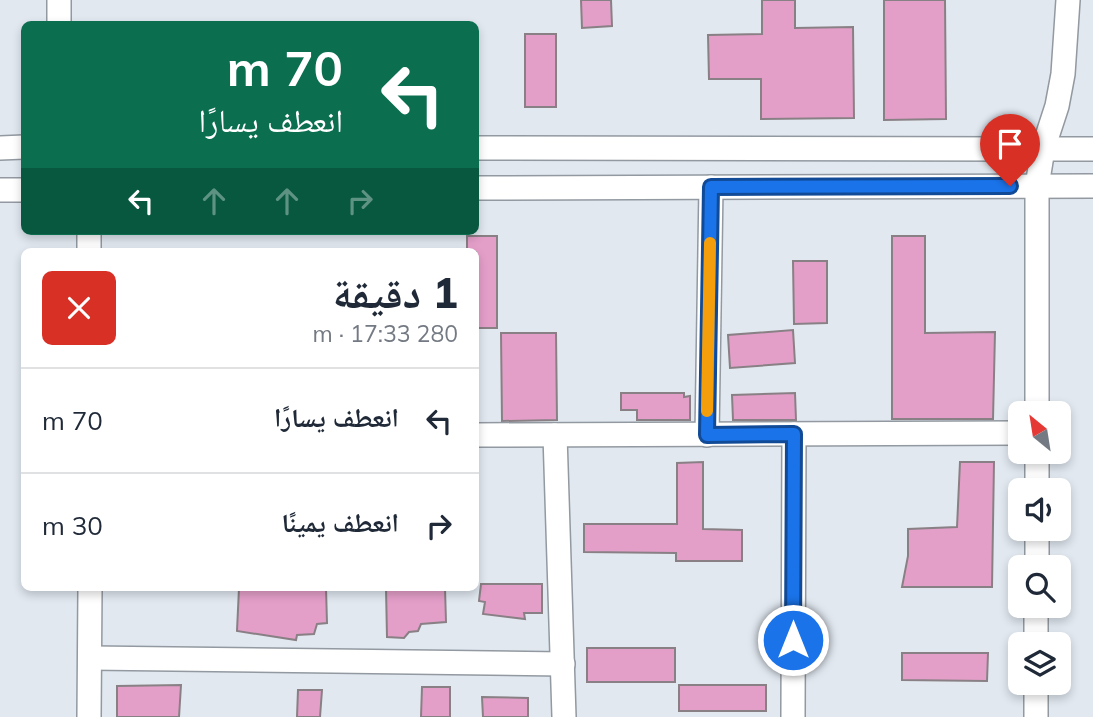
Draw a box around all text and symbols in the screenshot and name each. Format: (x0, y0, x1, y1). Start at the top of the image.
text: 70 m (227, 37, 343, 98)
icon: left (367, 49, 458, 140)
text: انعطف يسارًا (198, 100, 343, 140)
pin (980, 114, 1040, 186)
icon: arrive (991, 125, 1029, 163)
icon: left (122, 182, 160, 220)
icon: ahead (195, 182, 233, 220)
icon: ahead (268, 182, 306, 220)
icon: right (341, 182, 379, 220)
text: 1 دقيقة (333, 266, 458, 319)
button: close (42, 271, 116, 345)
text: 280 m · 17:33 (313, 319, 458, 348)
text: انعطف يسارًا (274, 401, 399, 434)
north arrow (1008, 401, 1071, 464)
map controls (1008, 401, 1071, 695)
icon: left (420, 402, 458, 440)
text: 70 m (42, 404, 103, 437)
button: sound (1008, 478, 1071, 541)
text: انعطف يمينًا (282, 506, 399, 539)
icon: right (420, 507, 458, 545)
text: 30 m (42, 509, 103, 542)
button: search (1008, 555, 1071, 618)
position arrow (756, 603, 830, 677)
button: layers (1008, 632, 1071, 695)

